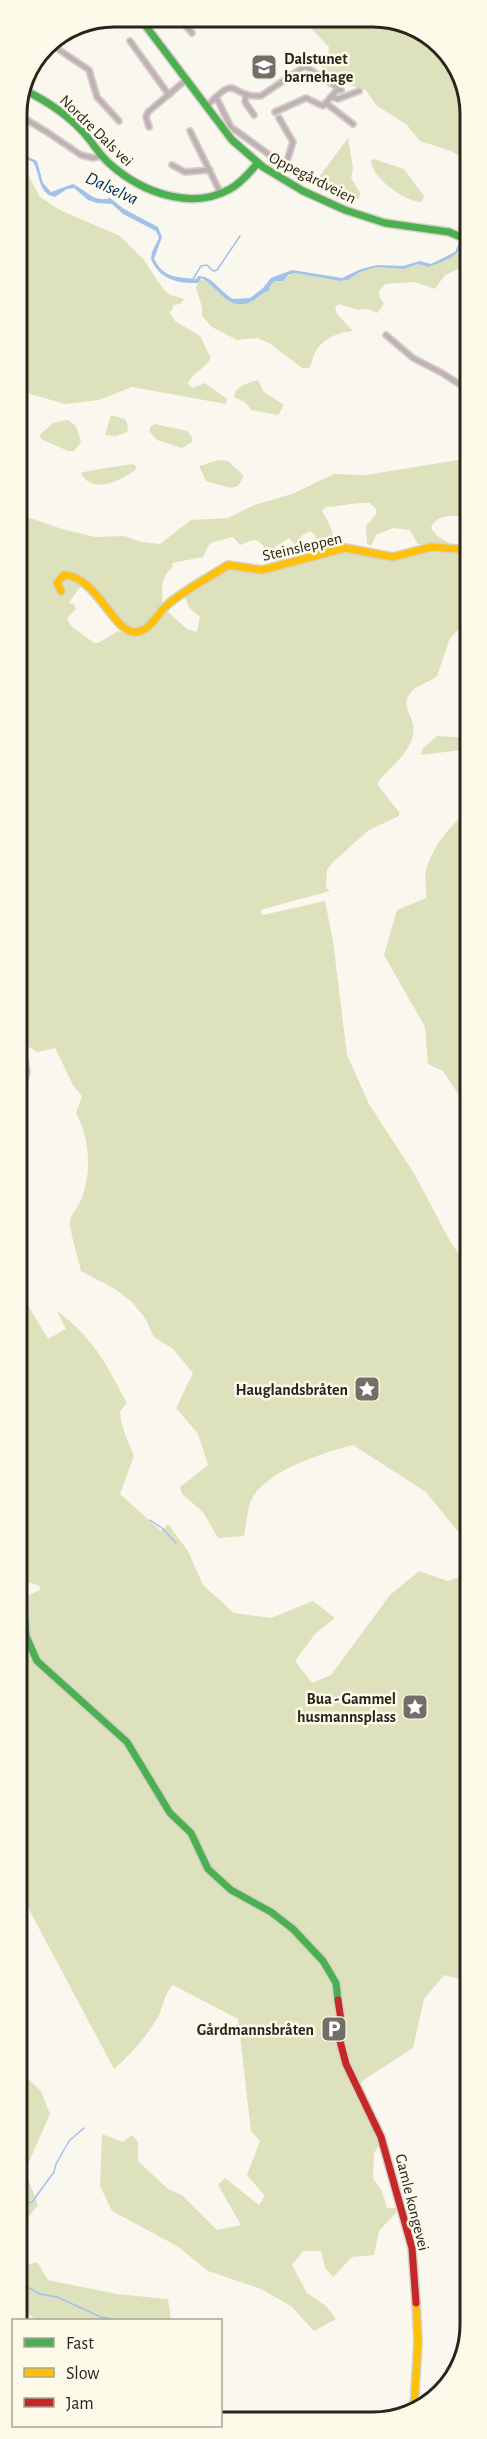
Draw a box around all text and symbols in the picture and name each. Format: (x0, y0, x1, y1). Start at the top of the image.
place label: Dalstunet barnehage (284, 51, 354, 85)
school or university icon: Dalstunet barnehage (249, 52, 279, 82)
street label: Nordre Dals vei (57, 92, 136, 169)
street label: Oppegårdveien (266, 149, 359, 207)
water label: Dalselva (83, 169, 141, 209)
street label: Steinsleppen (261, 530, 344, 564)
place icon: Hauglandsbråten (352, 1374, 382, 1404)
place label: Hauglandsbråten (236, 1382, 348, 1398)
place label: Bua - Gammel husmannsplass (297, 1691, 396, 1725)
place icon: Bua - Gammel husmannsplass (400, 1692, 430, 1722)
parking icon: Gårdmannsbråten (319, 2014, 349, 2044)
place label: Gårdmannsbråten (197, 2022, 314, 2038)
street label: Gamle kongevei (392, 2152, 432, 2252)
legend (12, 2319, 222, 2427)
text: Fast (66, 2335, 94, 2353)
text: Slow (66, 2365, 99, 2383)
text: Jam (66, 2395, 94, 2413)

